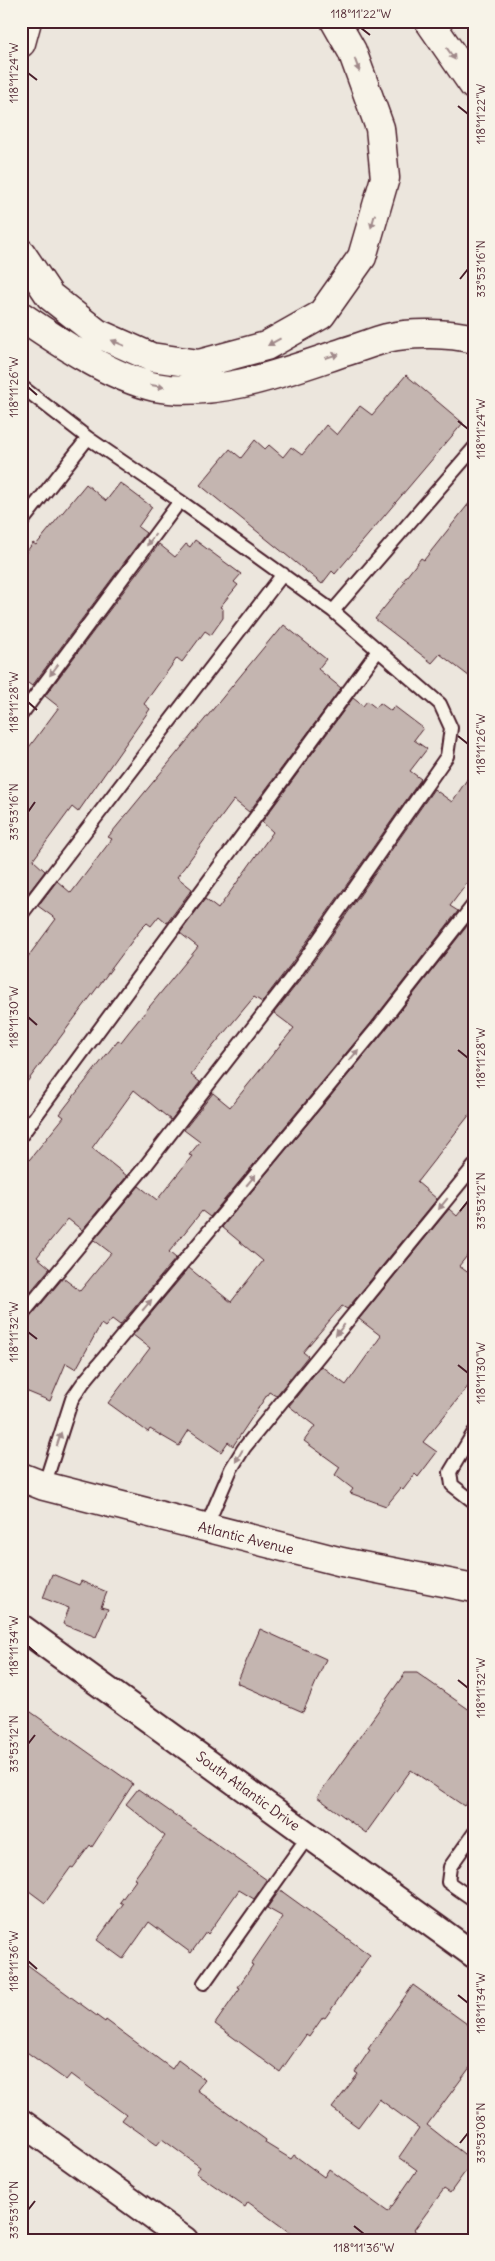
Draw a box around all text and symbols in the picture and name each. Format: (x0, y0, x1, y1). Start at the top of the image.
text: 118°11'22"W (331, 6, 391, 21)
text: 118°11'24"W (6, 43, 21, 103)
one-way arrow (446, 47, 456, 60)
one-way arrow (353, 58, 361, 73)
text: 118°11'22"W (473, 84, 488, 144)
one-way arrow (368, 214, 376, 229)
text: 33°53'16"N (473, 240, 488, 298)
one-way arrow (267, 337, 280, 346)
one-way arrow (111, 338, 125, 346)
one-way arrow (325, 352, 340, 360)
text: 118°11'26"W (6, 357, 21, 417)
one-way arrow (149, 382, 165, 390)
text: 118°11'24"W (473, 399, 488, 459)
one-way arrow (146, 533, 156, 547)
one-way arrow (49, 664, 59, 677)
text: 118°11'28"W (6, 672, 21, 732)
text: 118°11'26"W (473, 714, 488, 774)
text: 33°53'16"N (6, 783, 21, 841)
text: 118°11'30"W (6, 986, 21, 1048)
text: 118°11'28"W (473, 1028, 488, 1088)
one-way arrow (349, 1049, 360, 1062)
text: 33°53'12"N (473, 1172, 488, 1230)
one-way arrow (245, 1174, 256, 1187)
one-way arrow (437, 1197, 448, 1210)
one-way arrow (141, 1300, 153, 1312)
text: 118°11'32"W (6, 1302, 21, 1362)
one-way arrow (335, 1323, 346, 1336)
text: 118°11'30"W (473, 1342, 488, 1404)
one-way arrow (55, 1432, 63, 1447)
one-way arrow (234, 1450, 243, 1463)
street label: Atlantic Avenue (196, 1517, 296, 1559)
text: 118°11'34"W (6, 1615, 21, 1677)
text: 118°11'32"W (473, 1658, 488, 1718)
text: 33°53'12"N (6, 1715, 21, 1773)
street label: South Atlantic Drive (193, 1747, 303, 1835)
text: 118°11'36"W (6, 1930, 21, 1992)
text: 118°11'34"W (473, 1972, 488, 2034)
text: 33°53'08"N (473, 2103, 488, 2163)
text: 33°53'10"N (6, 2181, 21, 2239)
text: 118°11'36"W (333, 2240, 395, 2255)

